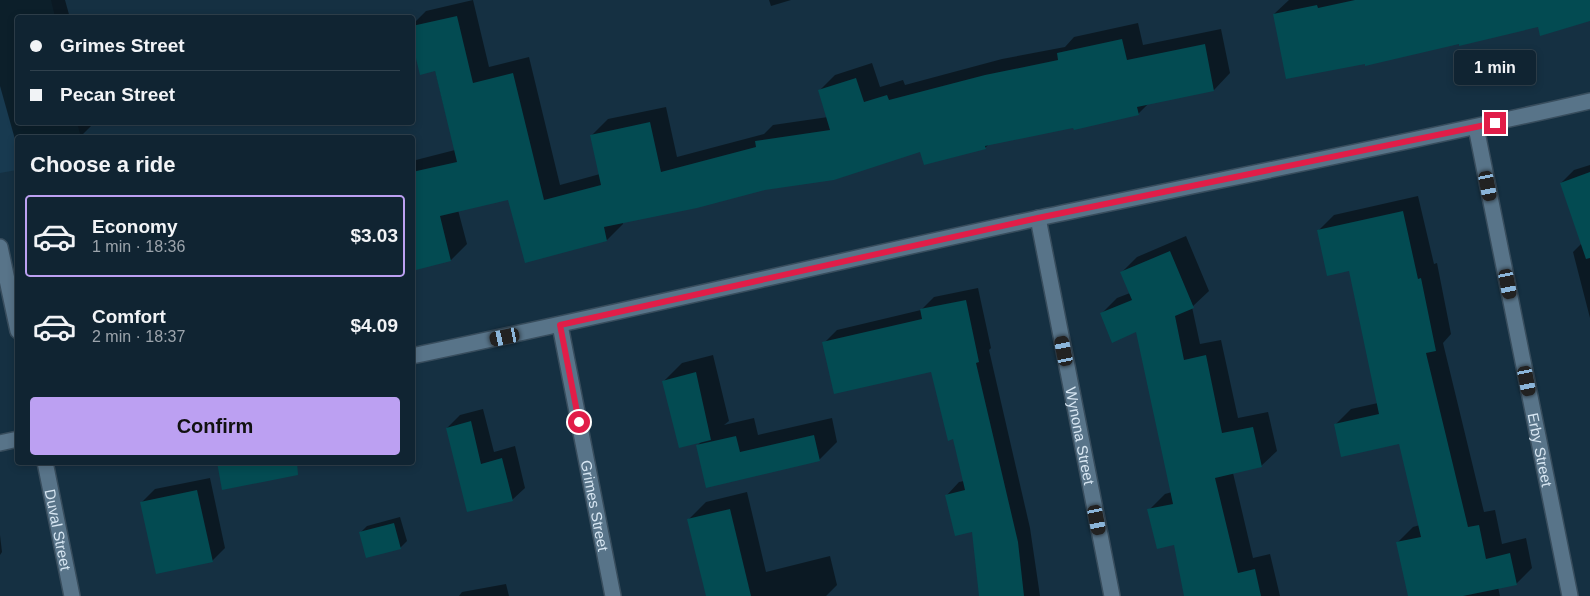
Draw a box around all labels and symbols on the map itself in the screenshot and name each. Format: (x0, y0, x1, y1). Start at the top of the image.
callout: 1 min (1454, 51, 1536, 86)
route end (1484, 112, 1506, 134)
car (1477, 170, 1498, 202)
car (1497, 268, 1518, 300)
car (488, 327, 521, 347)
car (1053, 335, 1074, 367)
car (1516, 365, 1537, 397)
street label: Wynona Street (1063, 386, 1099, 487)
route start (568, 411, 590, 433)
street label: Erby Street (1525, 411, 1557, 489)
street label: Grimes Street (578, 459, 613, 553)
street label: Duval Street (42, 487, 75, 573)
car (1086, 504, 1107, 536)

